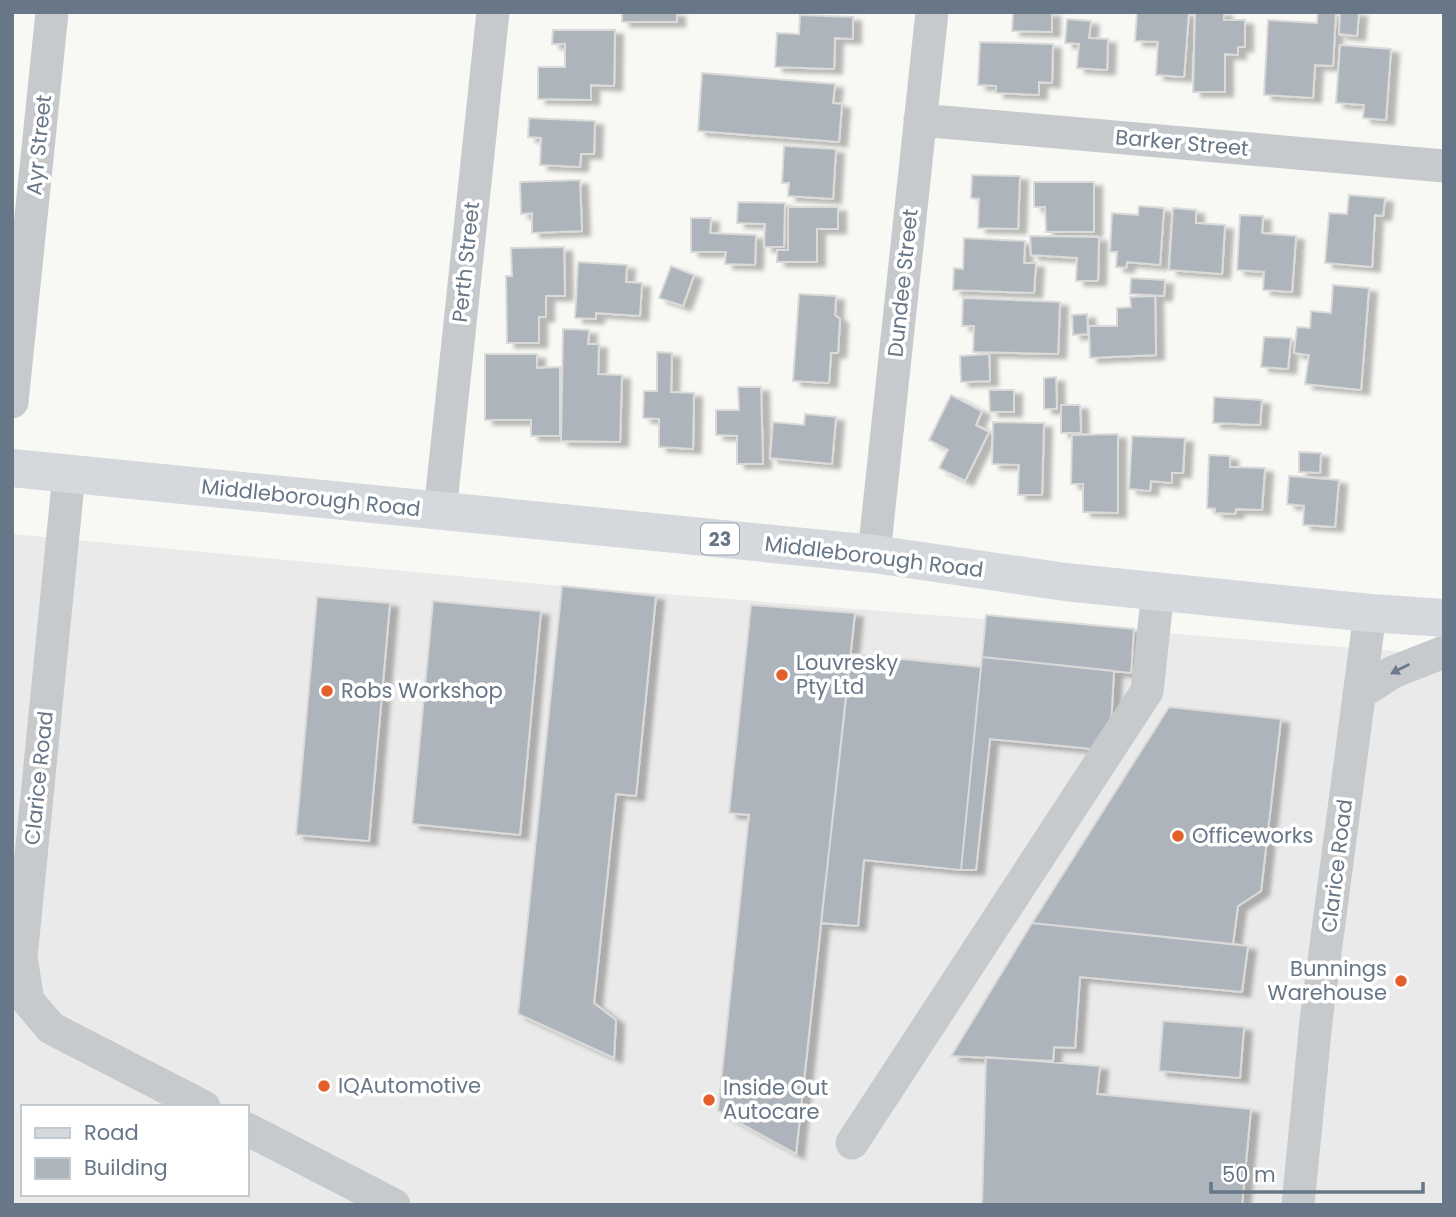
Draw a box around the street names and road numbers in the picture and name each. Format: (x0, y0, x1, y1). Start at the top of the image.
street label: Ayr Street (19, 93, 58, 197)
street label: Barker Street (1114, 122, 1250, 163)
street label: Perth Street (445, 200, 486, 324)
street label: Dundee Street (880, 207, 925, 359)
street label: Middleborough Road (200, 472, 422, 523)
road number: 23 (701, 524, 739, 554)
street label: Middleborough Road (763, 529, 985, 584)
street label: Clarice Road (17, 710, 60, 846)
street label: Clarice Road (1314, 797, 1359, 934)

